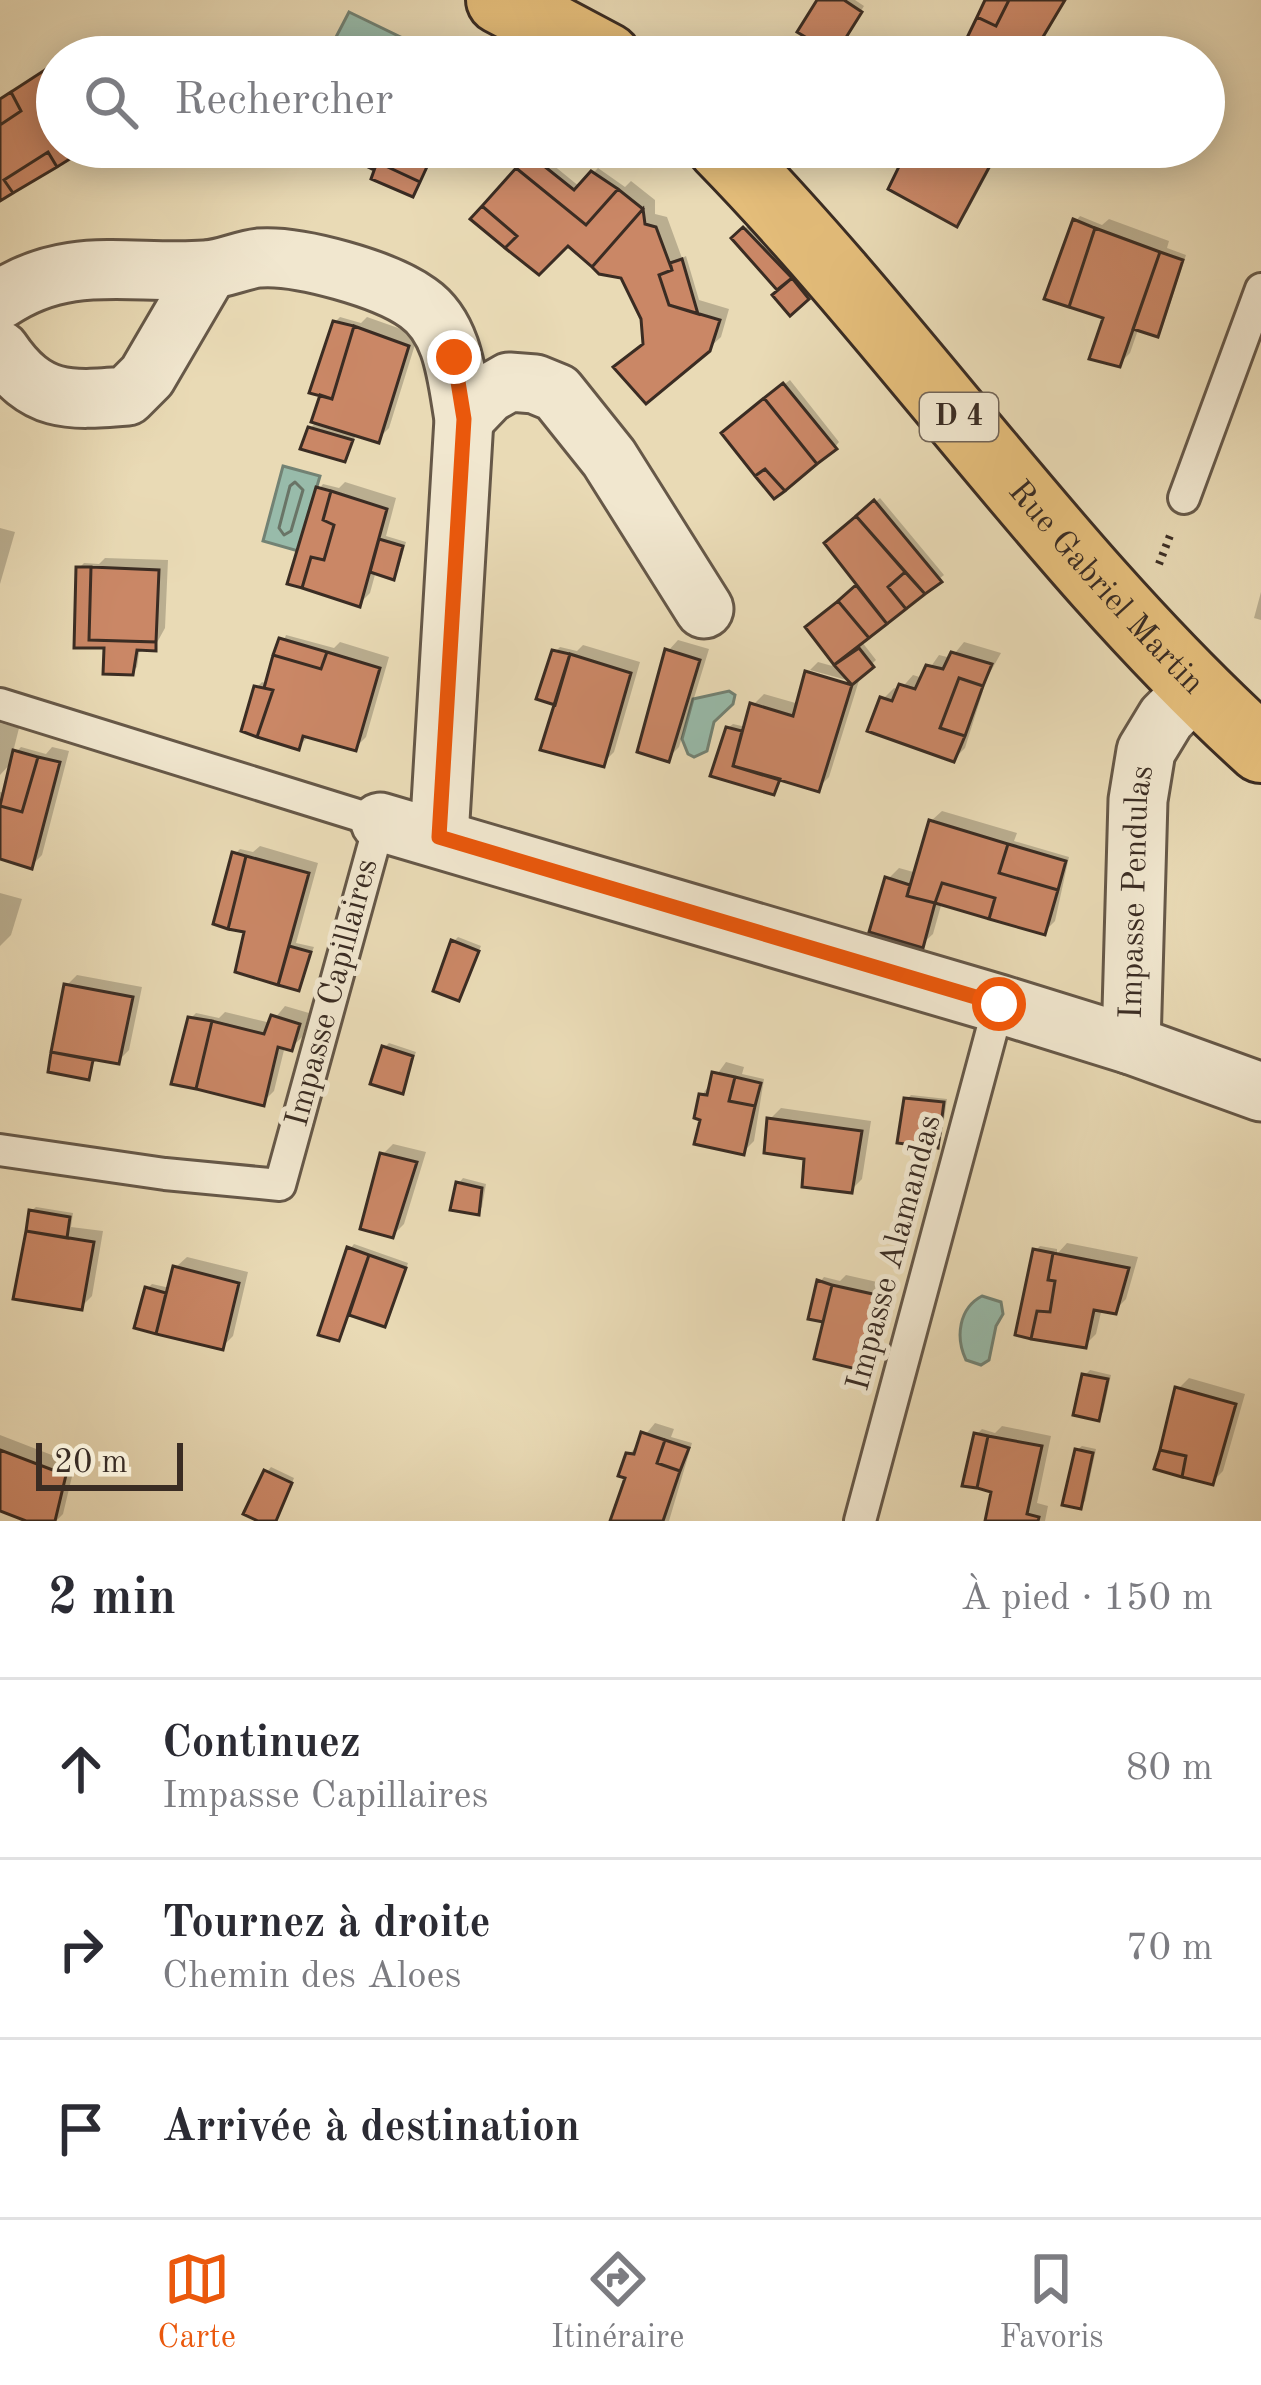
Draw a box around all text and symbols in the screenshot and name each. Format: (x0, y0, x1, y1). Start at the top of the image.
search box (36, 36, 1225, 168)
icon: search (78, 69, 144, 135)
text: Rechercher (174, 79, 393, 124)
route end (427, 330, 481, 384)
road number: D 4 (920, 393, 998, 441)
street label: Rue Gabriel Martin (1001, 475, 1210, 701)
street label: Impasse Pendulas (1115, 763, 1160, 1019)
street label: Impasse Capillaires (281, 855, 385, 1131)
route start (972, 977, 1026, 1031)
street label: Impasse Alamandas (842, 1111, 948, 1395)
scale bar (36, 1437, 183, 1490)
text: 20 m (54, 1447, 128, 1480)
text: 2 min (48, 1574, 176, 1625)
text: À pied · 150 m (961, 1579, 1213, 1618)
text: Continuez (162, 1722, 361, 1767)
icon: ahead (48, 1736, 114, 1802)
text: 80 m (1126, 1749, 1213, 1788)
text: Impasse Capillaires (162, 1777, 488, 1816)
text: Tournez à droite (162, 1902, 491, 1947)
icon: right (48, 1916, 114, 1982)
text: 70 m (1126, 1929, 1213, 1968)
text: Chemin des Aloes (162, 1957, 461, 1996)
icon: arrive (48, 2096, 114, 2162)
text: Arrivée à destination (162, 2106, 580, 2151)
tab: Carte (157, 2246, 236, 2359)
tab: Itinéraire (551, 2246, 685, 2359)
tab: Favoris (999, 2246, 1104, 2359)

